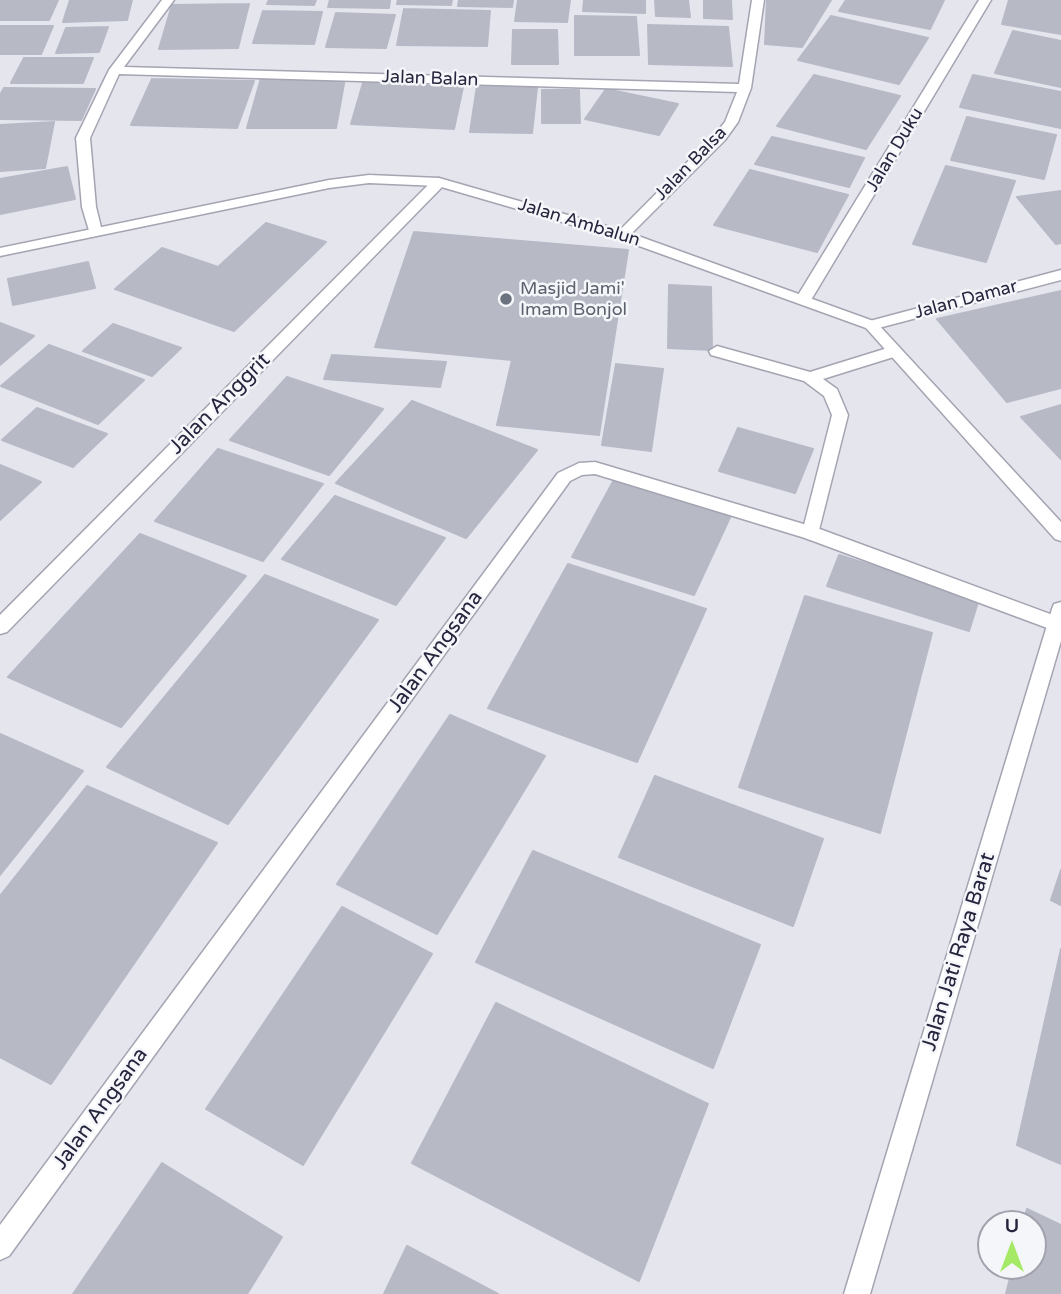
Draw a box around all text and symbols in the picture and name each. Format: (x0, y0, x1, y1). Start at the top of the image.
street label: Jalan Balan (381, 67, 479, 91)
street label: Jalan Duku (862, 104, 928, 196)
street label: Jalan Balsa (650, 122, 732, 206)
street label: Jalan Ambalun (515, 194, 643, 252)
street label: Jalan Damar (912, 276, 1020, 324)
place label: Masjid Jami' Imam Bonjol (520, 278, 627, 320)
marker: Masjid Jami' Imam Bonjol (498, 291, 514, 307)
street label: Jalan Anggrit (164, 348, 276, 460)
street label: Jalan Angsana (383, 586, 489, 718)
street label: Jalan Jati Raya Barat (917, 850, 1001, 1054)
street label: Jalan Angsana (48, 1043, 154, 1175)
north arrow (977, 1210, 1047, 1280)
text: U (1005, 1215, 1019, 1237)

